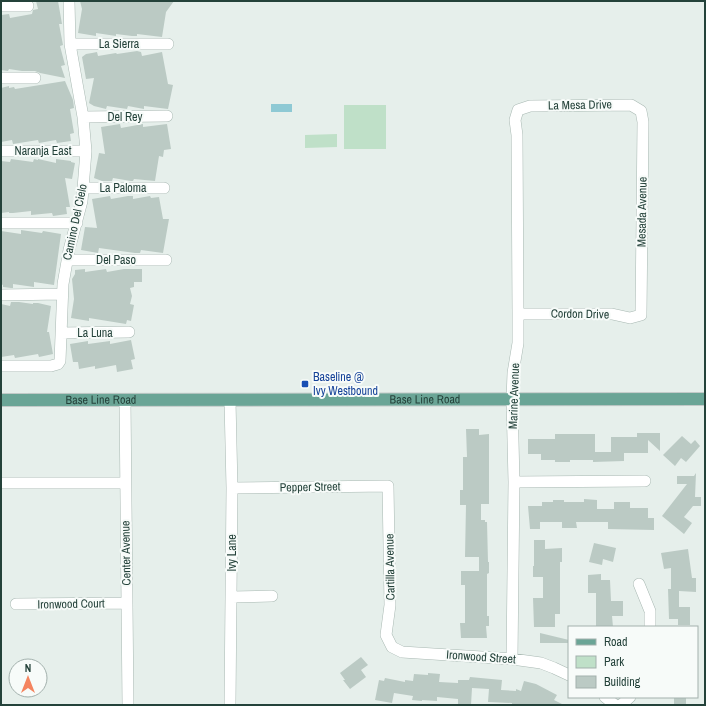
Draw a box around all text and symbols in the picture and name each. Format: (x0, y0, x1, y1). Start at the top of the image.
street label: La Sierra (99, 36, 140, 52)
street label: La Mesa Drive (548, 96, 612, 114)
street label: Del Rey (108, 109, 143, 125)
street label: Naranja East (15, 143, 72, 159)
street label: Mesada Avenue (633, 177, 651, 247)
street label: La Paloma (99, 180, 147, 196)
street label: Camino Del Cielo (59, 182, 91, 262)
street label: Del Paso (96, 252, 136, 268)
street label: Cordon Drive (551, 305, 609, 323)
street label: La Luna (77, 325, 113, 341)
street label: Marine Avenue (505, 363, 523, 429)
place label: Baseline @ Ivy Westbound (313, 369, 378, 399)
marker: Baseline @ Ivy Westbound (300, 379, 310, 389)
street label: Base Line Road (390, 391, 460, 407)
street label: Base Line Road (66, 392, 136, 408)
street label: Pepper Street (279, 478, 341, 496)
street label: Center Avenue (117, 520, 135, 586)
street label: Ivy Lane (224, 534, 240, 572)
street label: Cartilla Avenue (381, 534, 399, 600)
street label: Ironwood Court (37, 595, 105, 613)
legend (568, 626, 698, 698)
text: Road (604, 634, 628, 650)
street label: Ironwood Street (446, 647, 516, 667)
text: Park (604, 654, 624, 670)
north arrow (8, 658, 48, 698)
text: N (25, 661, 31, 675)
text: Building (604, 674, 641, 690)

